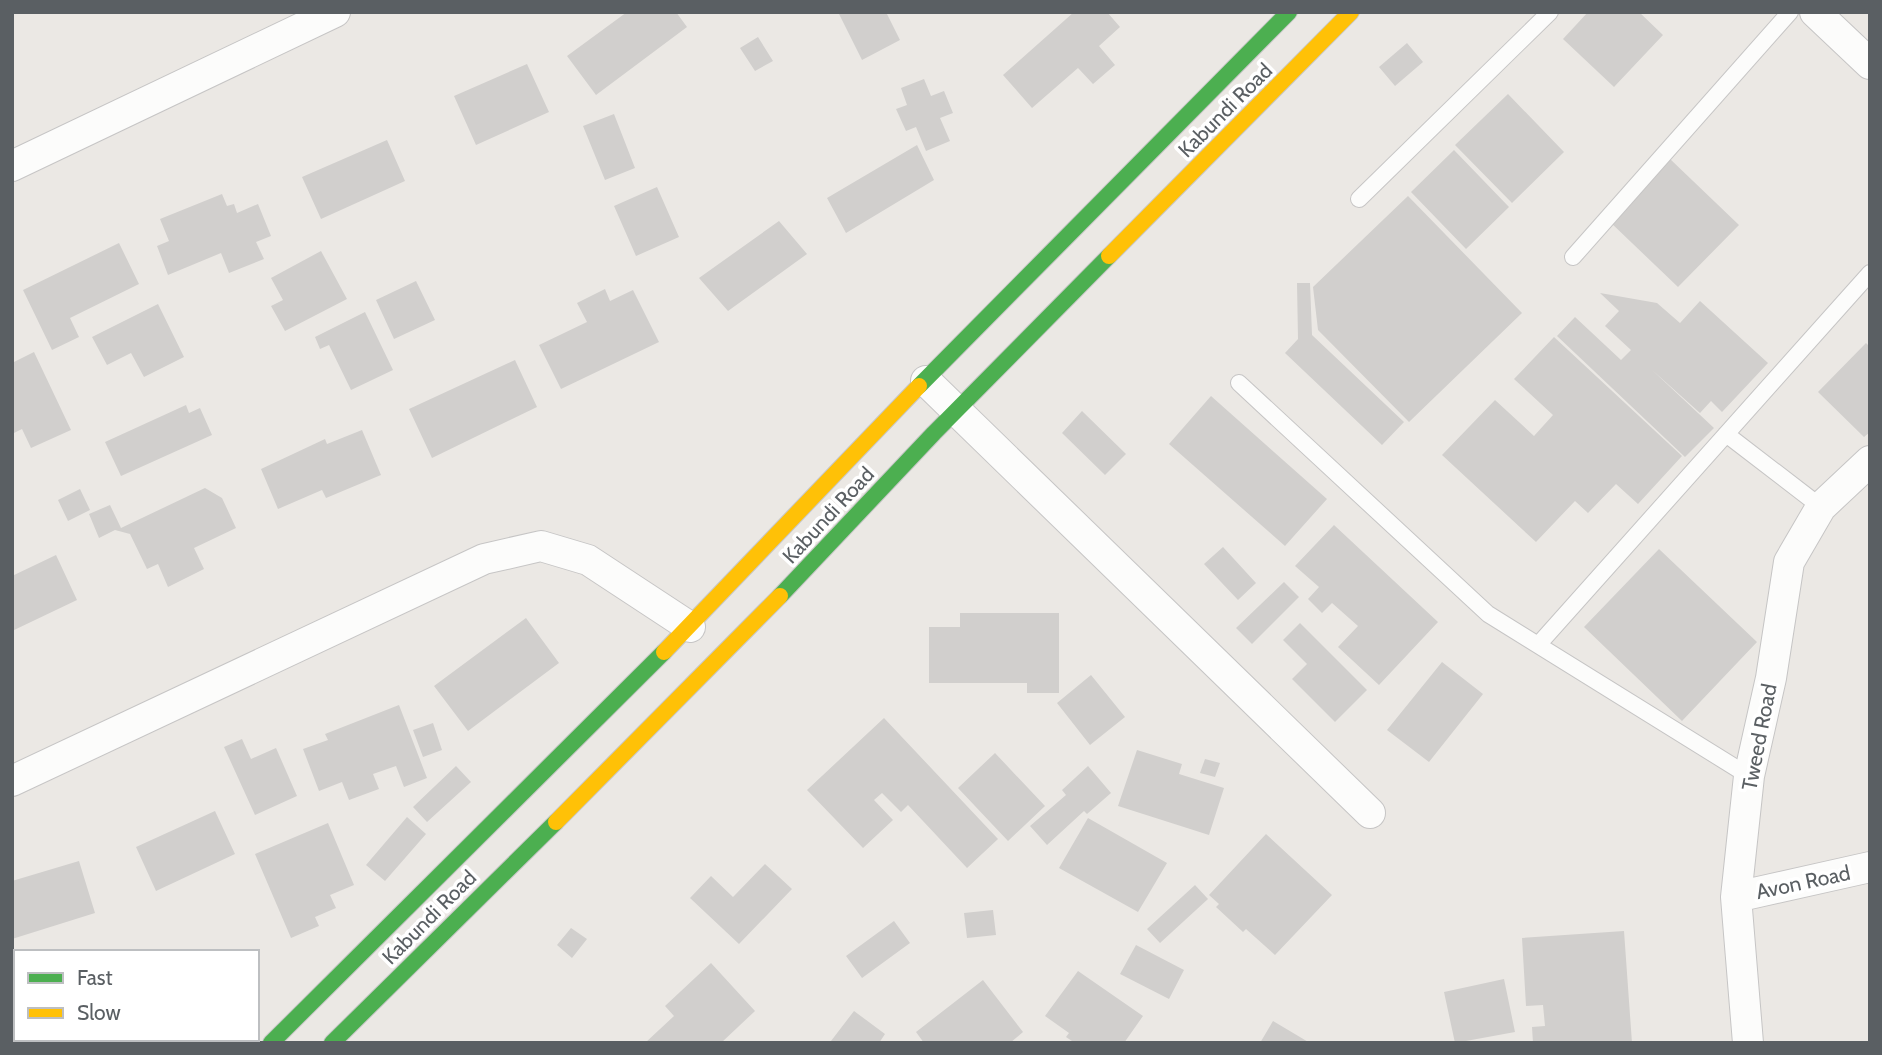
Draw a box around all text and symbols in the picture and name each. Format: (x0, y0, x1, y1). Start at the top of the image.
street label: Kabundi Road (1173, 58, 1277, 162)
street label: Kabundi Road (777, 462, 879, 568)
street label: Tweed Road (1736, 682, 1782, 792)
street label: Avon Road (1753, 860, 1853, 904)
street label: Kabundi Road (377, 865, 481, 969)
legend (14, 950, 259, 1041)
text: Fast (77, 965, 113, 990)
text: Slow (77, 1000, 121, 1025)

